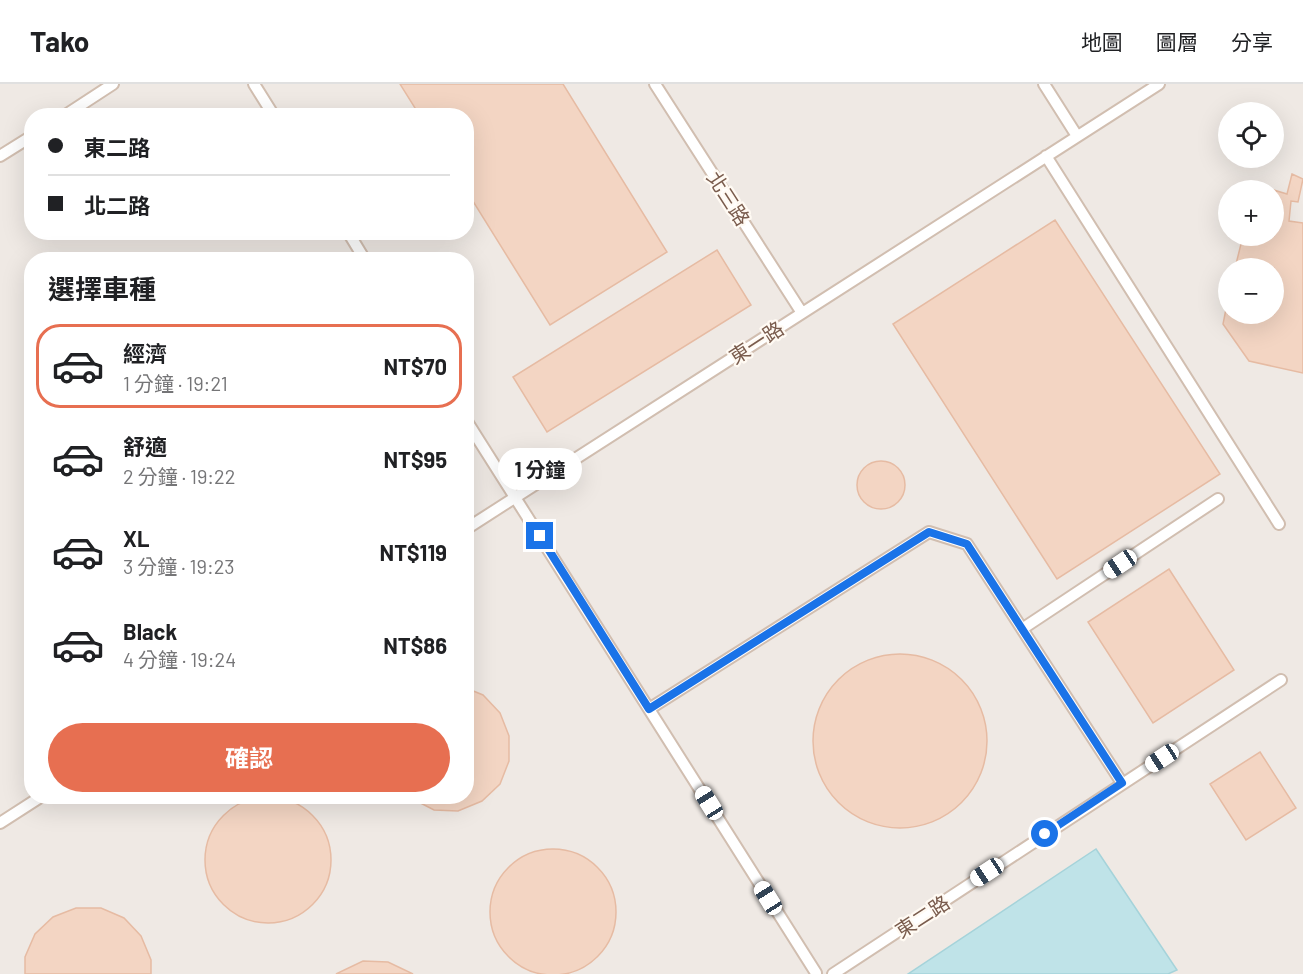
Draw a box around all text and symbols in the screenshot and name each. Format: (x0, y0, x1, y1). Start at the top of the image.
text: Tako (30, 24, 89, 58)
text: 地圖 (1081, 29, 1123, 54)
text: 圖層 (1156, 29, 1198, 54)
text: 分享 (1231, 29, 1273, 54)
map controls (1218, 102, 1284, 324)
button: locate (1218, 102, 1284, 168)
text: 東二路 (84, 134, 150, 160)
street label: 北三路 (703, 166, 755, 230)
button: + (1218, 180, 1284, 246)
text: 北二路 (84, 192, 150, 218)
button: − (1218, 258, 1284, 324)
text: 選擇車種 (48, 272, 156, 304)
street label: 東一路 (724, 316, 788, 368)
icon: car (51, 339, 105, 393)
text: 經濟 (123, 340, 167, 366)
text: NT$70 (383, 353, 447, 379)
text: 1 分鐘 · 19:21 (123, 371, 228, 395)
icon: car (51, 432, 105, 486)
text: 舒適 (123, 433, 167, 459)
text: NT$95 (383, 446, 447, 472)
callout: 1 分鐘 (498, 449, 582, 491)
text: 1 分鐘 (514, 457, 566, 481)
text: 2 分鐘 · 19:22 (123, 464, 236, 488)
route end (526, 522, 553, 549)
icon: car (51, 525, 105, 579)
text: XL (123, 525, 149, 551)
text: NT$119 (380, 539, 447, 565)
car (1100, 546, 1140, 582)
text: 3 分鐘 · 19:23 (123, 554, 235, 578)
icon: car (51, 618, 105, 672)
text: Black (123, 618, 177, 644)
text: NT$86 (383, 632, 447, 658)
text: 4 分鐘 · 19:24 (123, 647, 236, 671)
button: 確認 (48, 723, 450, 792)
car (1142, 741, 1182, 775)
car (692, 783, 726, 823)
route start (1031, 820, 1058, 847)
car (967, 855, 1007, 889)
car (751, 878, 785, 918)
street label: 東二路 (890, 890, 954, 942)

